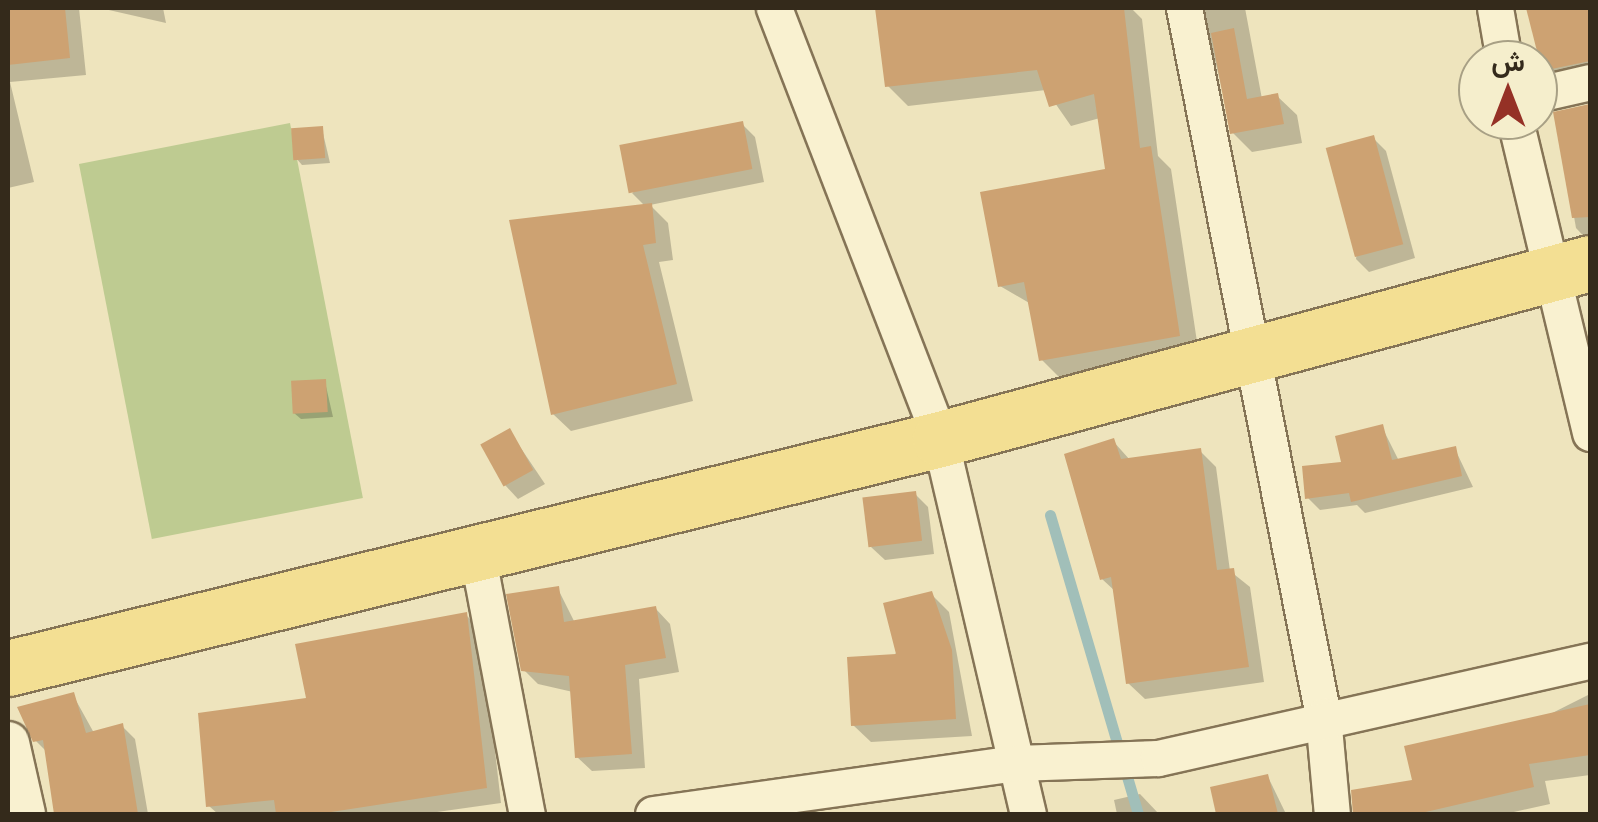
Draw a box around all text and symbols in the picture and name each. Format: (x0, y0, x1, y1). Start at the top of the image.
north arrow (1458, 40, 1558, 140)
text: ش (1491, 45, 1525, 78)

